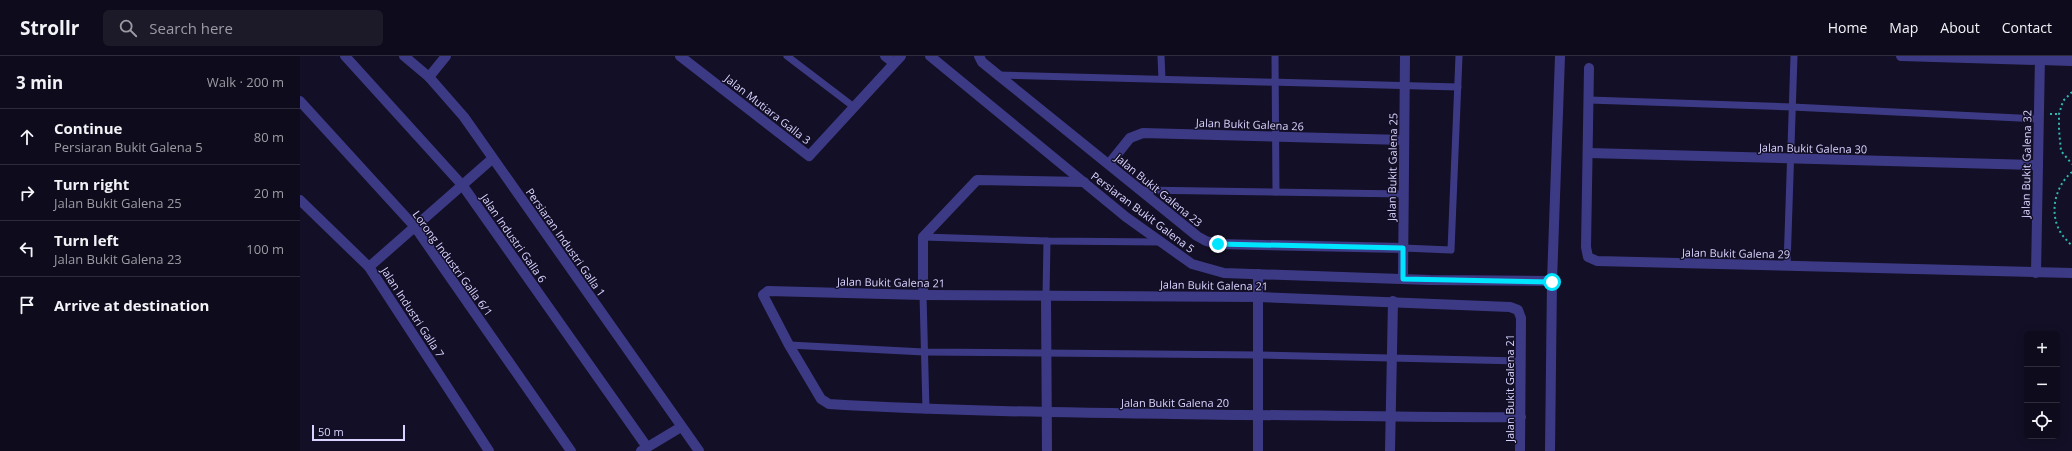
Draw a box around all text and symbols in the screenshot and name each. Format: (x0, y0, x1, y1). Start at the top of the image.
search box (103, 10, 383, 46)
text: Strollr (20, 15, 79, 41)
icon: search (117, 17, 139, 39)
text: Search here (149, 18, 233, 38)
text: Home (1828, 18, 1867, 37)
text: Map (1889, 18, 1918, 37)
text: About (1940, 18, 1980, 37)
text: Contact (2002, 18, 2052, 37)
street label: Jalan Mutiara Galla 3 (721, 70, 814, 147)
text: 3 min (16, 71, 63, 94)
text: Walk · 200 m (207, 73, 284, 91)
street label: Jalan Bukit Galena 32 (2018, 110, 2034, 219)
street label: Jalan Bukit Galena 25 (1384, 113, 1400, 222)
street label: Jalan Bukit Galena 26 (1195, 115, 1304, 133)
text: Continue (54, 118, 122, 138)
icon: ahead (16, 126, 38, 148)
text: 80 m (254, 128, 284, 146)
text: Persiaran Bukit Galena 5 (54, 138, 203, 156)
street label: Jalan Bukit Galena 30 (1758, 140, 1867, 156)
street label: Jalan Bukit Galena 23 (1111, 150, 1206, 230)
street label: Persiaran Bukit Galena 5 (1088, 168, 1198, 256)
text: Turn right (54, 174, 129, 194)
icon: right (16, 182, 38, 204)
text: 20 m (254, 184, 284, 202)
street label: Persiaran Industri Galla 1 (523, 185, 609, 299)
street label: Jalan Industri Galla 6 (477, 190, 550, 285)
text: Jalan Bukit Galena 25 (54, 194, 182, 212)
street label: Lorong Industri Galla 6/1 (410, 207, 496, 319)
text: Turn left (54, 230, 119, 250)
route end (1209, 235, 1227, 253)
icon: left (16, 238, 38, 260)
text: 100 m (246, 240, 284, 258)
street label: Jalan Bukit Galena 29 (1681, 245, 1790, 261)
text: Jalan Bukit Galena 23 (54, 250, 182, 268)
street label: Jalan Industri Galla 7 (378, 263, 448, 360)
route start (1543, 273, 1561, 291)
street label: Jalan Bukit Galena 21 (836, 274, 945, 290)
street label: Jalan Bukit Galena 21 (1159, 277, 1268, 293)
icon: arrive (16, 294, 38, 316)
text: Arrive at destination (54, 295, 209, 315)
map controls (2024, 331, 2060, 439)
button: + (2024, 331, 2060, 367)
street label: Jalan Bukit Galena 21 (1502, 334, 1517, 443)
button: − (2024, 367, 2060, 403)
street label: Jalan Bukit Galena 20 (1120, 395, 1229, 410)
button: locate (2024, 403, 2060, 439)
scale bar (312, 423, 405, 442)
text: 50 m (318, 424, 344, 439)

